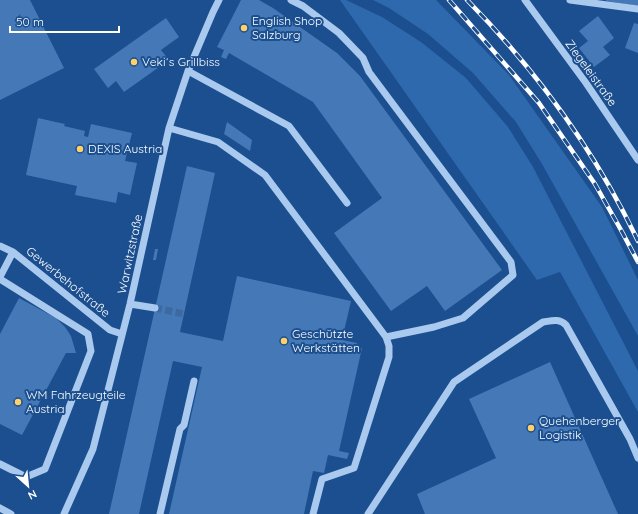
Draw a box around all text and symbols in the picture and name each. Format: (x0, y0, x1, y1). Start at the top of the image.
scale bar (10, 8, 119, 34)
place label: English Shop Salzburg (252, 13, 322, 42)
text: 50 m (16, 14, 44, 29)
marker: English Shop Salzburg (239, 23, 249, 33)
street label: Ziegeleistraße (562, 37, 621, 109)
place label: Veki´s Grillbiss (142, 54, 220, 69)
marker: Veki´s Grillbiss (129, 57, 139, 67)
place label: DEXIS Austria (88, 141, 162, 156)
marker: DEXIS Austria (75, 144, 85, 154)
street label: Warwitzstraße (114, 213, 145, 295)
street label: Gewerbehofstraße (23, 243, 113, 320)
place label: Geschützte Werkstätten (292, 326, 360, 355)
marker: Geschützte Werkstätten (279, 336, 289, 346)
place label: WM Fahrzeugteile Austria (26, 387, 126, 416)
marker: WM Fahrzeugteile Austria (13, 397, 23, 407)
place label: Quehenberger Logistik (539, 413, 620, 442)
marker: Quehenberger Logistik (526, 423, 536, 433)
north arrow (8, 466, 48, 506)
text: N (26, 487, 39, 503)

